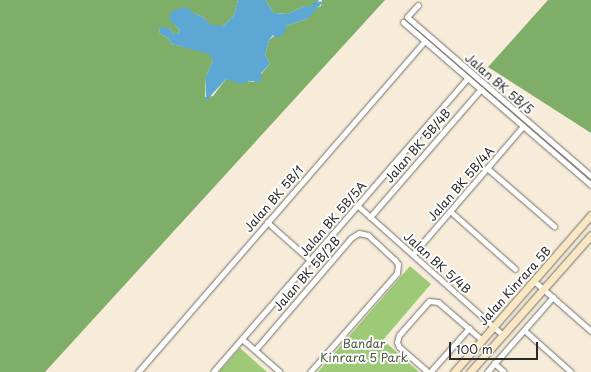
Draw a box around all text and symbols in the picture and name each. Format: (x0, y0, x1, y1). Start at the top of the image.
street label: Jalan BK 5B/5 (462, 51, 536, 117)
street label: Jalan BK 5B/4B (382, 106, 454, 186)
street label: Jalan BK 5B/4A (425, 144, 497, 224)
street label: Jalan BK 5B/1 (241, 163, 307, 235)
street label: Jalan BK 5B/5A (297, 179, 369, 259)
street label: Jalan BK 5/4B (401, 229, 473, 297)
street label: Jalan BK 5B/2B (271, 234, 343, 314)
street label: Jalan Kinrara 5B (476, 244, 554, 328)
scale bar (451, 334, 540, 360)
park label: Bandar Kinrara 5 Park (320, 337, 408, 365)
text: 100 m (456, 340, 493, 358)

